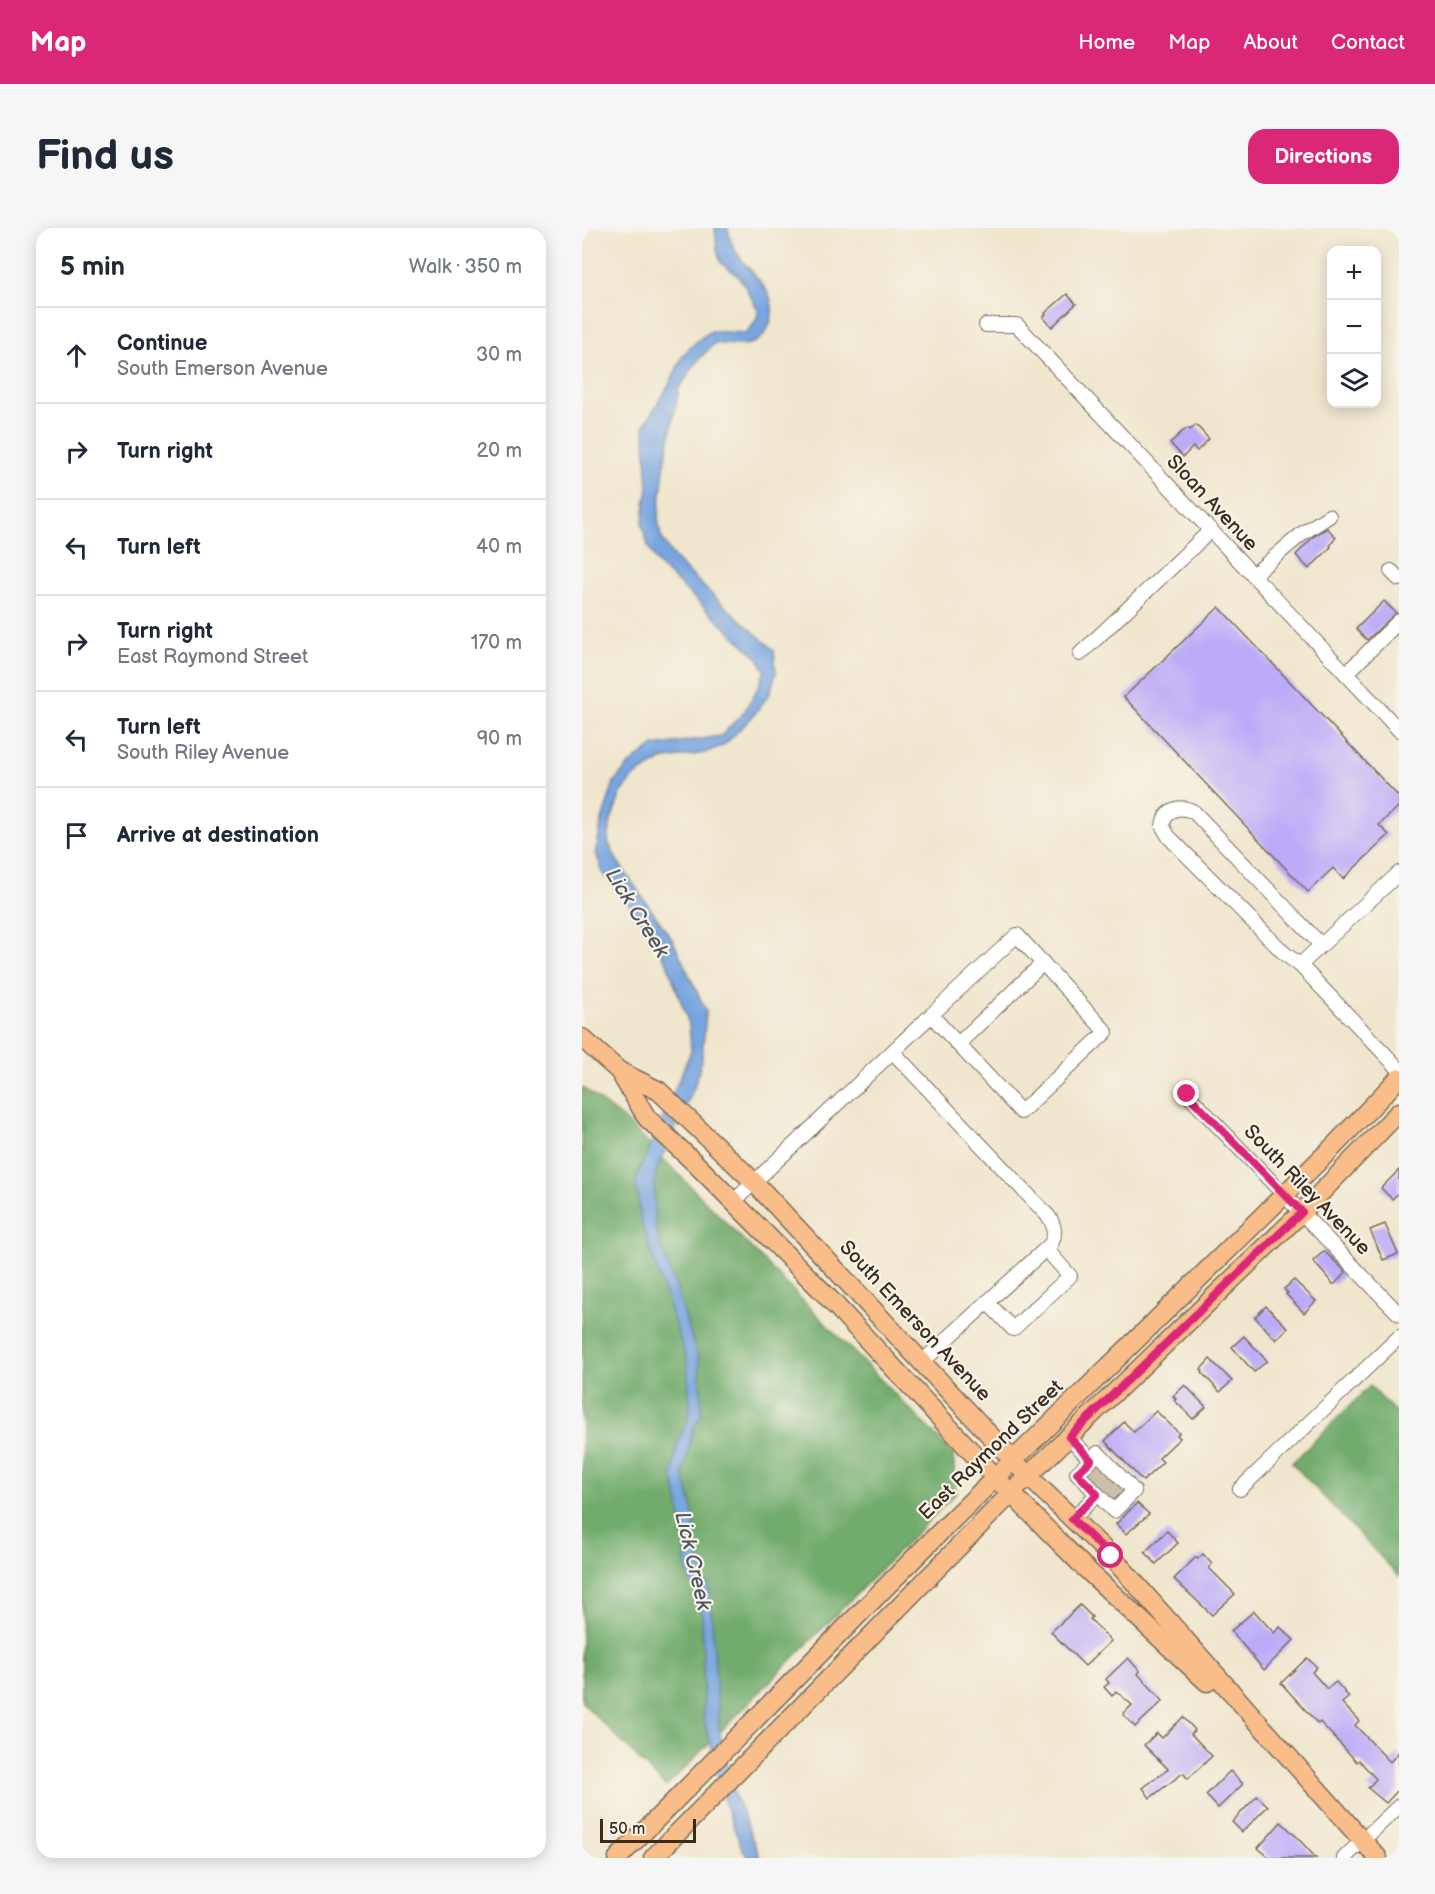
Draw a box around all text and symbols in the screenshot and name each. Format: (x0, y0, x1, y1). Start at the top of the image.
text: Map (30, 26, 86, 59)
text: Home (1078, 30, 1135, 55)
text: Map (1168, 30, 1210, 55)
text: About (1243, 30, 1298, 55)
text: Contact (1331, 30, 1405, 55)
button: Directions (1248, 129, 1399, 184)
text: Find us (36, 131, 174, 182)
map controls (1327, 246, 1381, 408)
button: + (1327, 246, 1381, 300)
text: 5 min (60, 252, 125, 283)
text: Walk · 350 m (409, 255, 522, 279)
button: − (1327, 300, 1381, 354)
text: Continue (117, 330, 207, 357)
icon: ahead (60, 339, 93, 372)
text: 30 m (476, 343, 522, 367)
button: layers (1327, 354, 1381, 408)
text: South Emerson Avenue (117, 357, 328, 381)
icon: right (60, 435, 93, 468)
text: Turn right (117, 438, 213, 465)
text: 20 m (477, 439, 522, 463)
street label: Sloan Avenue (1161, 450, 1263, 556)
icon: left (60, 531, 93, 564)
text: Turn left (117, 534, 201, 561)
text: 40 m (476, 535, 522, 559)
text: Turn right (117, 618, 213, 645)
icon: right (60, 627, 93, 660)
text: 170 m (471, 631, 522, 655)
text: East Raymond Street (117, 645, 308, 669)
text: Turn left (117, 714, 201, 741)
icon: left (60, 723, 93, 756)
text: 90 m (477, 727, 522, 751)
text: South Riley Avenue (117, 741, 289, 765)
icon: arrive (60, 819, 93, 852)
text: Arrive at destination (117, 822, 319, 849)
water label: Lick Creek (600, 864, 675, 963)
route end (1173, 1080, 1199, 1106)
street label: South Riley Avenue (1239, 1120, 1376, 1260)
street label: South Emerson Avenue (834, 1236, 996, 1406)
street label: East Raymond Street (914, 1375, 1068, 1525)
water label: Lick Creek (670, 1509, 717, 1613)
route start (1097, 1542, 1123, 1568)
scale bar (600, 1816, 696, 1844)
text: 50 m (609, 1820, 645, 1839)

